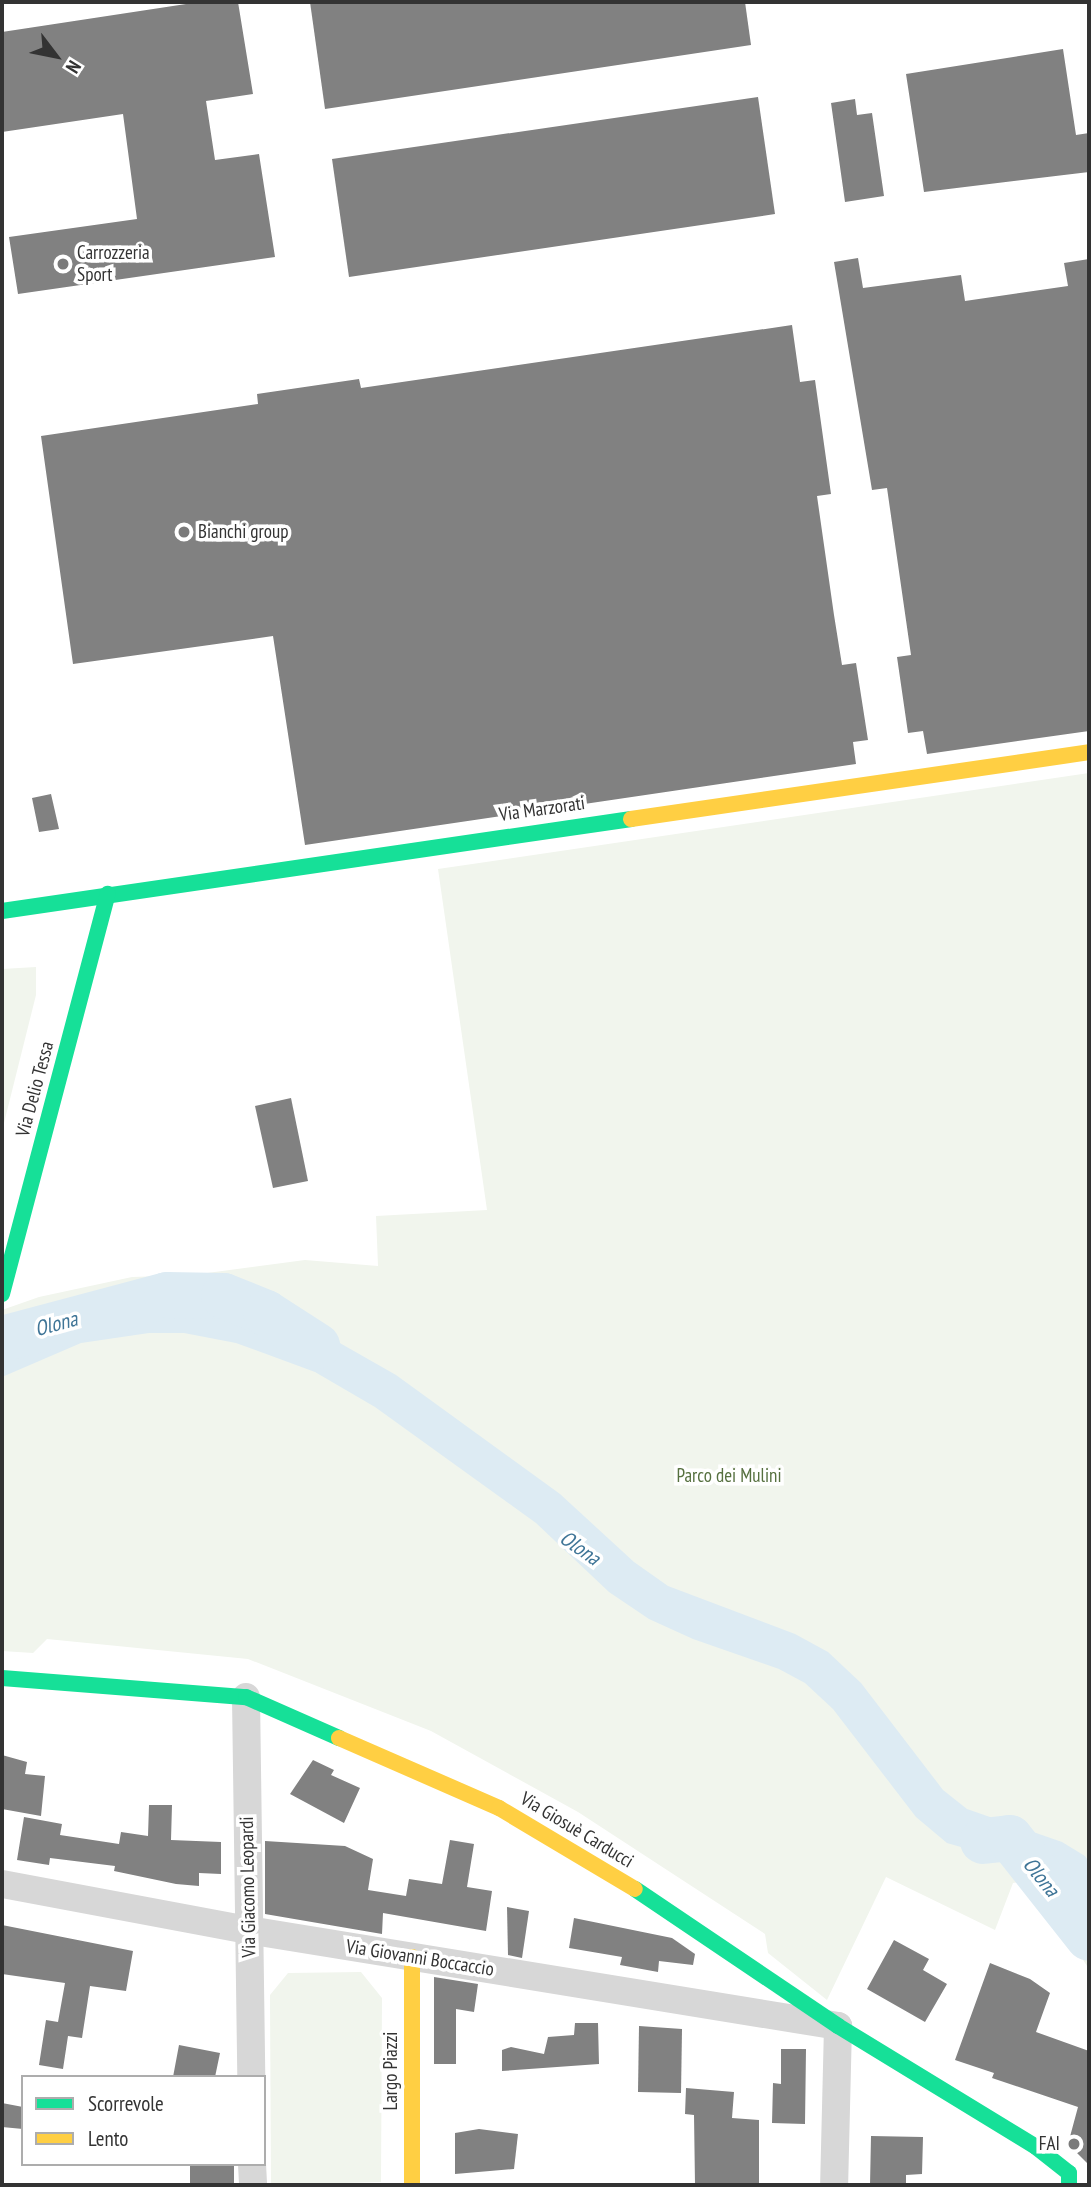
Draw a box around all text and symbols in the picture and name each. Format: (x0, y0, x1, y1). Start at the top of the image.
north arrow (21, 21, 91, 91)
text: N (61, 56, 87, 78)
place label: Carrozzeria Sport (77, 242, 150, 286)
marker: Carrozzeria Sport (55, 256, 71, 272)
place label: Bianchi group (198, 521, 288, 543)
marker: Bianchi group (176, 524, 192, 540)
street label: Via Marzorati (498, 792, 586, 826)
street label: Via Delio Tessa (11, 1039, 59, 1139)
water label: Olona (32, 1306, 80, 1342)
park label: Parco dei Mulini (676, 1465, 782, 1487)
water label: Olona (555, 1525, 605, 1571)
street label: Via Giosuè Carducci (516, 1787, 638, 1873)
street label: Via Giacomo Leopardi (235, 1816, 261, 1958)
water label: Olona (1018, 1852, 1064, 1902)
street label: Via Giovanni Boccaccio (344, 1935, 496, 1981)
street label: Largo Piazzi (380, 2032, 402, 2110)
legend (21, 2075, 266, 2166)
text: Scorrevole (88, 2090, 164, 2117)
text: Lento (88, 2125, 128, 2152)
place label: FAI (1039, 2133, 1060, 2155)
marker: FAI (1066, 2136, 1082, 2152)

